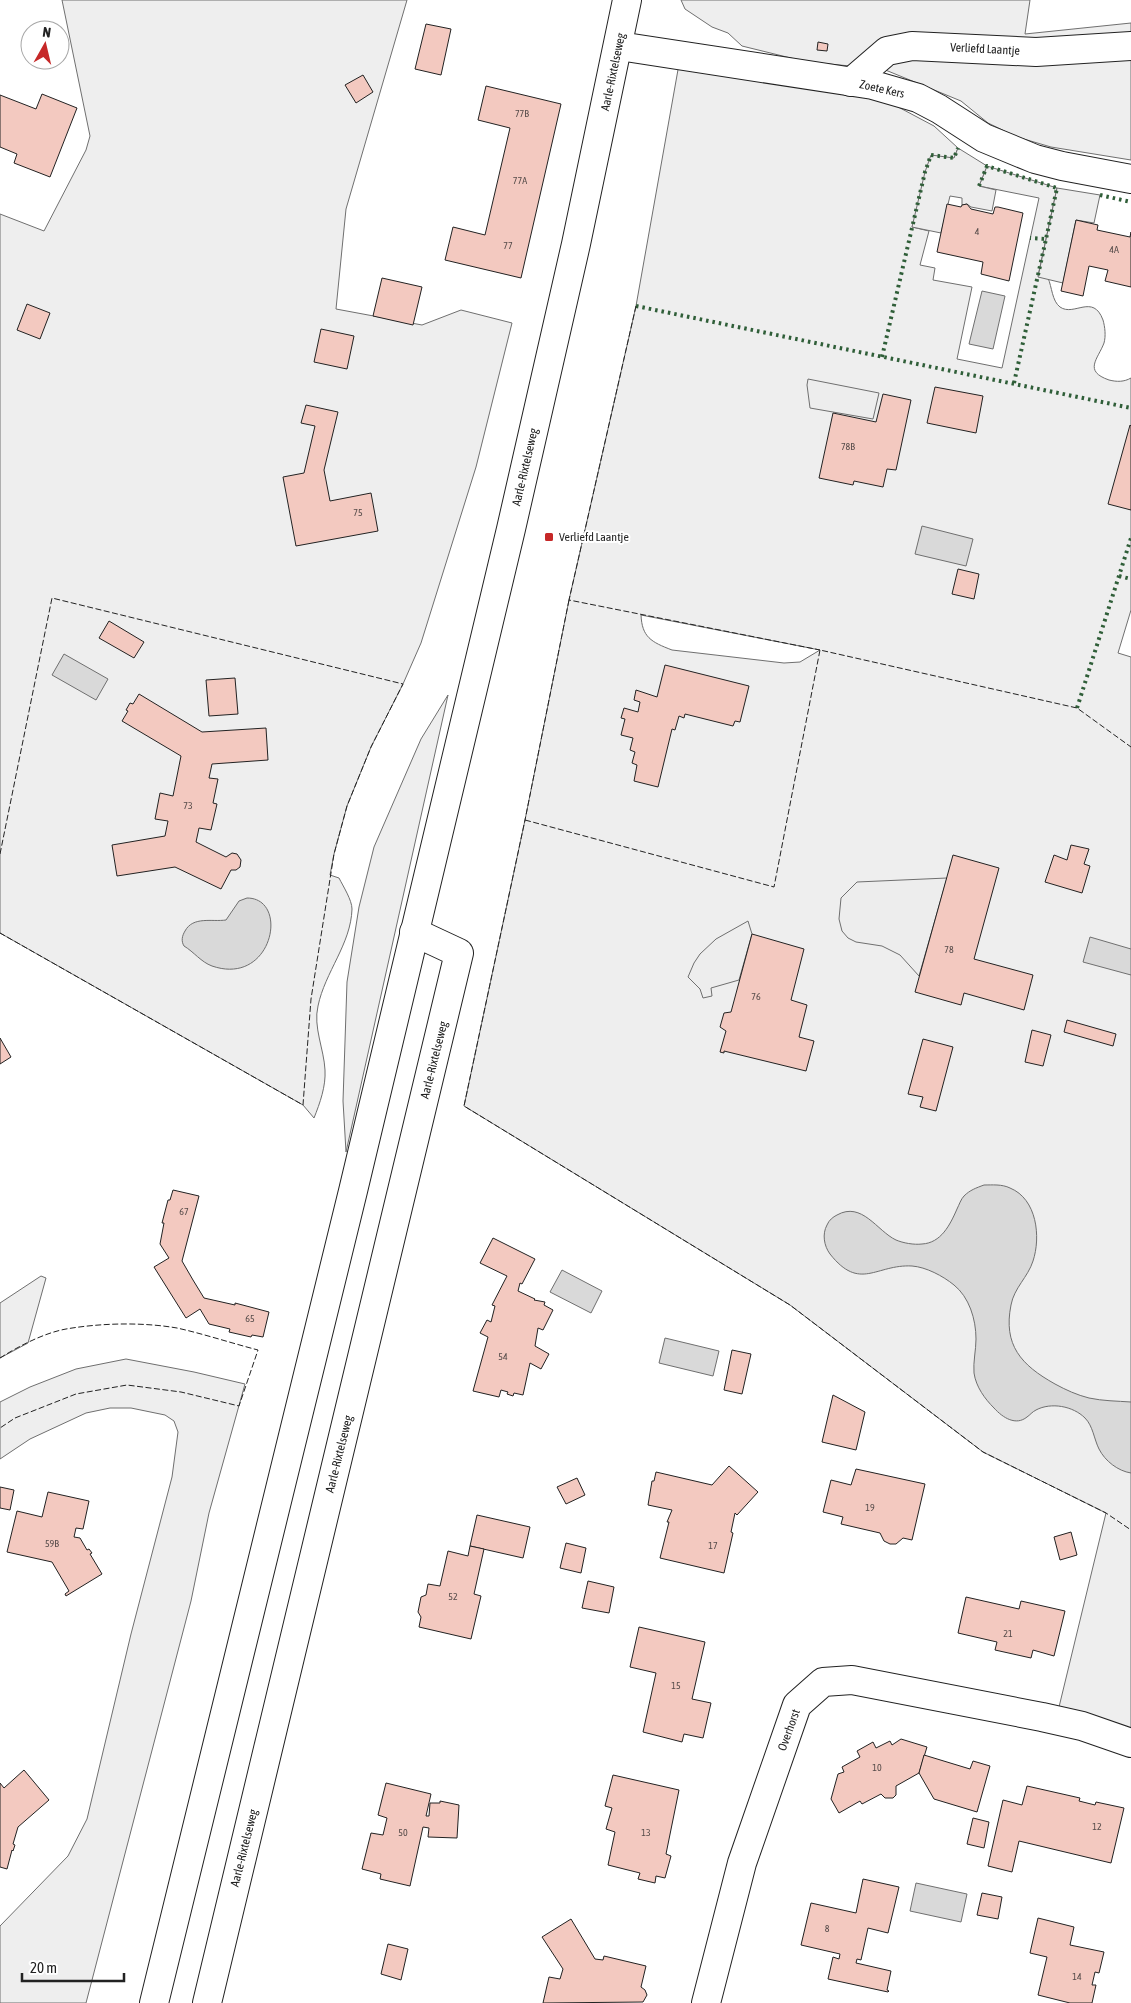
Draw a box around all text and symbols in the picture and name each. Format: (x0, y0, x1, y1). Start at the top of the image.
north arrow (20, 20, 70, 70)
text: N (42, 24, 52, 41)
street label: Aarle-Rixtelseweg (598, 31, 628, 112)
street label: Verliefd Laantje (950, 40, 1020, 58)
street label: Zoete Kers (858, 77, 906, 101)
house number: 77B (515, 108, 529, 119)
house number: 77A (513, 175, 527, 186)
house number: 4 (975, 226, 980, 237)
house number: 77 (503, 240, 513, 251)
house number: 4A (1109, 244, 1119, 255)
street label: Aarle-Rixtelseweg (509, 426, 541, 507)
house number: 78B (841, 441, 855, 452)
house number: 75 (353, 507, 363, 518)
place label: Verliefd Laantje (559, 530, 629, 544)
marker: Verliefd Laantje (543, 531, 555, 543)
house number: 73 (183, 800, 193, 811)
house number: 78 (944, 944, 954, 955)
house number: 76 (751, 991, 761, 1002)
street label: Aarle-Rixtelseweg (418, 1019, 451, 1100)
house number: 67 (179, 1206, 189, 1217)
house number: 65 (245, 1313, 255, 1324)
house number: 54 (498, 1351, 508, 1362)
street label: Aarle-Rixtelseweg (323, 1413, 356, 1494)
house number: 19 (865, 1502, 875, 1513)
house number: 59B (45, 1538, 59, 1549)
house number: 17 (708, 1540, 718, 1551)
house number: 52 (448, 1591, 458, 1602)
house number: 21 (1003, 1628, 1013, 1639)
house number: 15 (671, 1680, 681, 1691)
street label: Overhorst (775, 1707, 803, 1753)
house number: 10 (872, 1762, 882, 1773)
street label: Aarle-Rixtelseweg (228, 1807, 261, 1888)
house number: 12 (1092, 1821, 1102, 1832)
house number: 50 (398, 1827, 408, 1838)
house number: 13 (641, 1827, 651, 1838)
house number: 8 (825, 1923, 830, 1934)
scale bar (22, 1950, 125, 1982)
text: 20 m (30, 1959, 57, 1976)
house number: 14 (1072, 1971, 1082, 1982)

